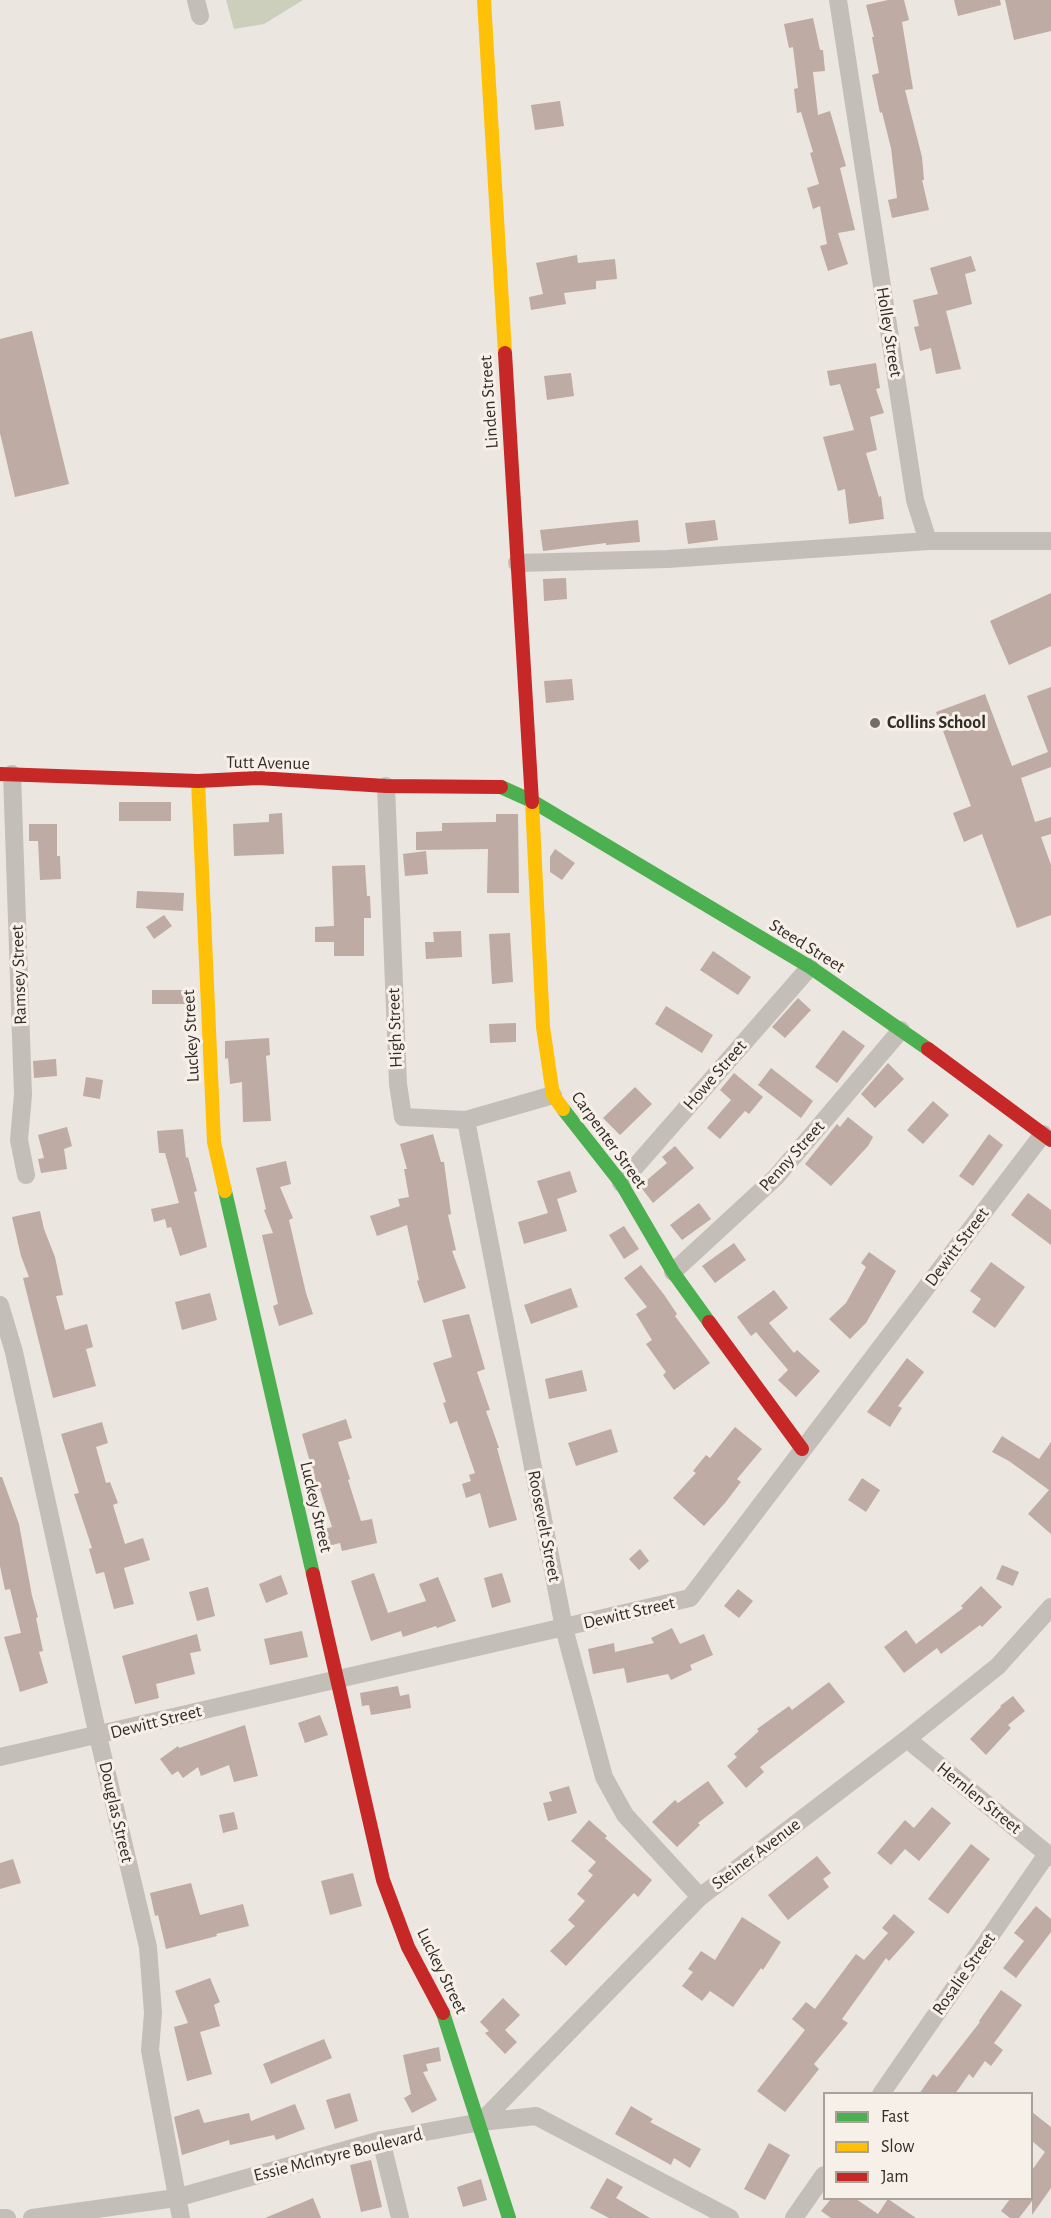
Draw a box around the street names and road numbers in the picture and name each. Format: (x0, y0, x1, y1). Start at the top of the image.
street label: Holley Street (871, 285, 907, 379)
street label: Linden Street (475, 355, 503, 449)
street label: Tutt Avenue (226, 751, 310, 775)
street label: Steed Street (765, 914, 849, 978)
street label: Ramsey Street (6, 925, 32, 1025)
street label: High Street (383, 988, 407, 1068)
street label: Luckey Street (178, 989, 204, 1083)
street label: Howe Street (679, 1035, 751, 1115)
street label: Carpenter Street (566, 1087, 652, 1193)
street label: Penny Street (755, 1116, 829, 1196)
street label: Dewitt Street (920, 1203, 994, 1291)
street label: Luckey Street (295, 1459, 337, 1555)
street label: Roosevelt Street (523, 1468, 565, 1584)
street label: Dewitt Street (581, 1592, 677, 1634)
street label: Dewitt Street (108, 1700, 204, 1744)
street label: Hernlen Street (932, 1757, 1026, 1839)
street label: Douglas Street (94, 1759, 138, 1865)
street label: Steiner Avenue (707, 1814, 805, 1894)
street label: Luckey Street (412, 1925, 472, 2017)
street label: Rosalie Street (928, 1929, 1000, 2019)
street label: Essie McIntyre Boulevard (251, 2124, 425, 2186)

